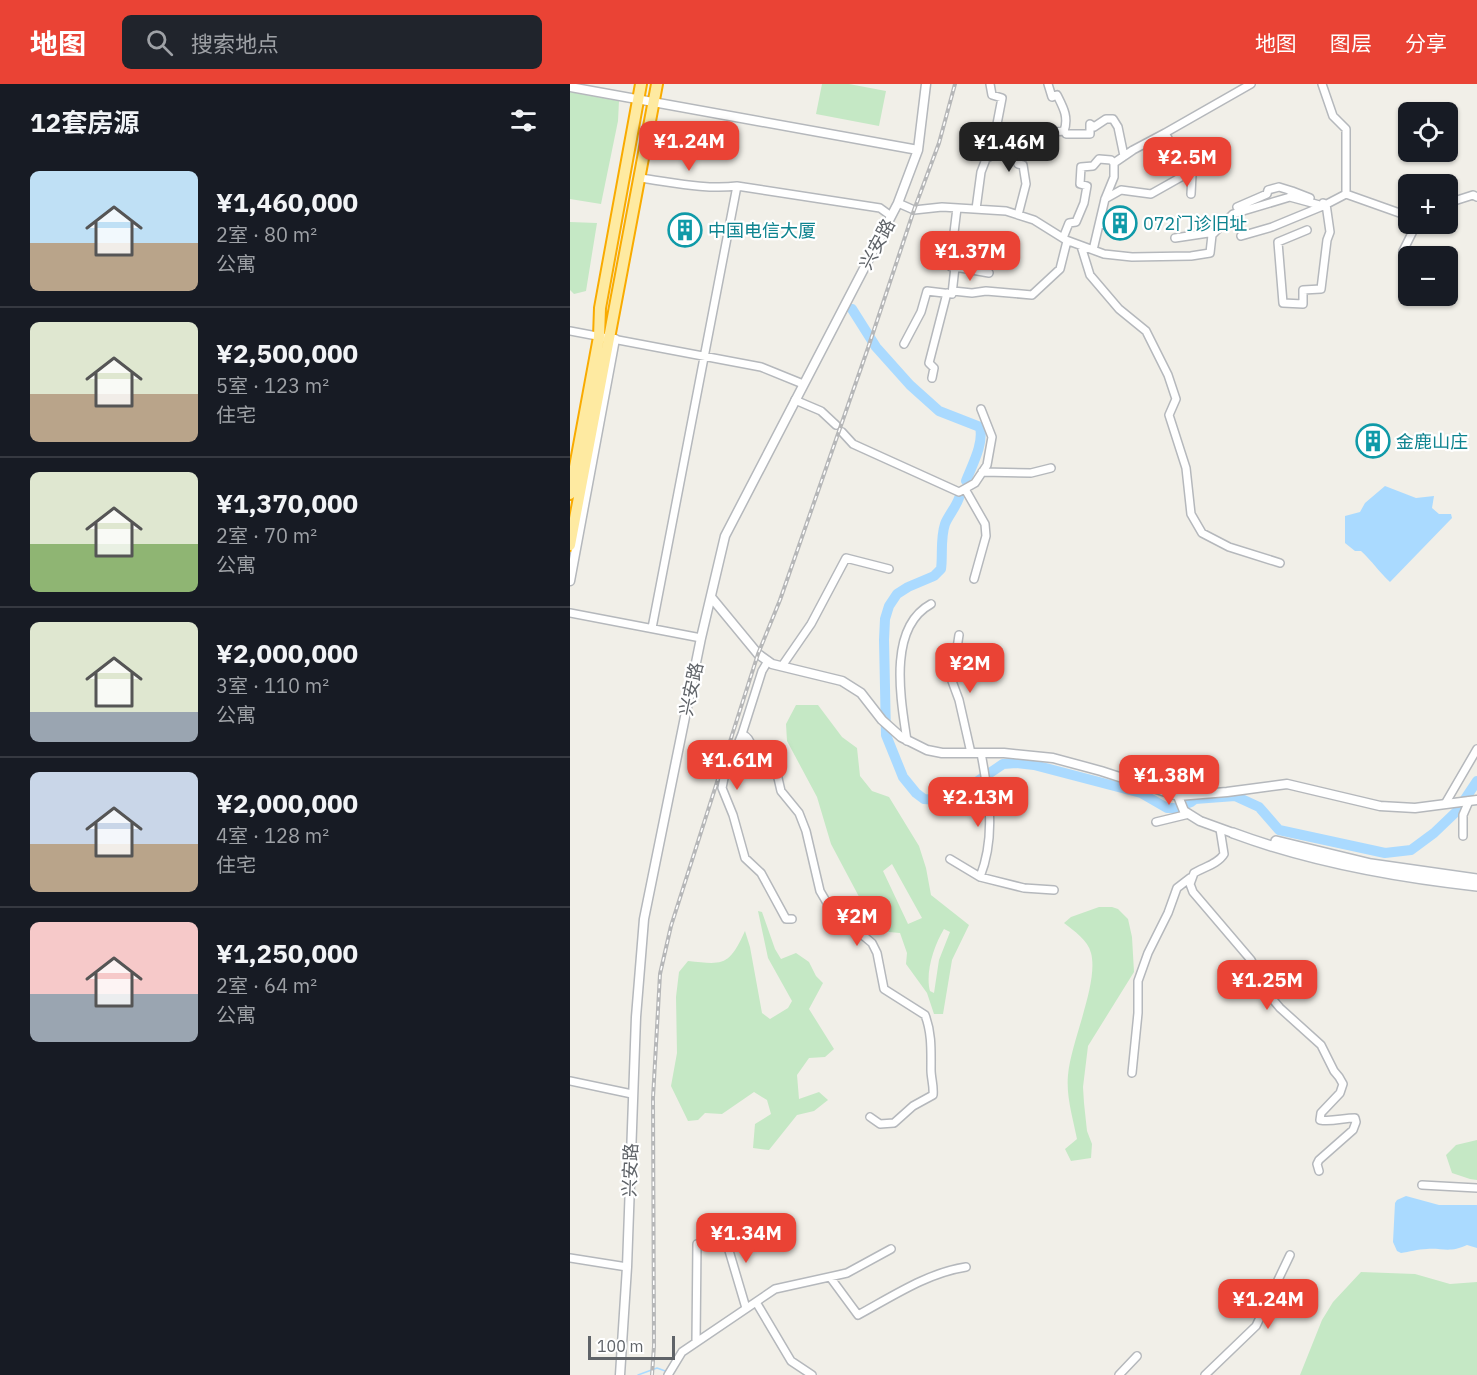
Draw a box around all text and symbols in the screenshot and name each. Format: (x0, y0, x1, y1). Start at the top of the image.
search box (122, 15, 542, 69)
text: 地图 (30, 25, 86, 62)
icon: search (143, 26, 176, 59)
text: 搜索地点 (191, 29, 279, 58)
text: 地图 (1255, 29, 1297, 57)
text: 图层 (1330, 29, 1372, 57)
text: 分享 (1405, 29, 1447, 57)
map controls (1398, 102, 1458, 306)
button: locate (1398, 102, 1458, 162)
icon: filters (507, 104, 540, 137)
text: 12套房源 (30, 105, 139, 139)
pin: ¥1.24M (640, 121, 738, 172)
pin: ¥1.46M (960, 122, 1058, 173)
text: ¥1.24M (653, 127, 725, 154)
text: ¥1.46M (973, 128, 1045, 155)
pin: ¥2.5M (1145, 137, 1229, 188)
text: ¥2.5M (1157, 143, 1217, 170)
button: + (1398, 174, 1458, 234)
text: ¥1,460,000 (216, 185, 358, 219)
icon: home (78, 195, 150, 267)
building icon: 072门诊旧址 (1102, 205, 1138, 241)
building icon: 中国电信大厦 (667, 212, 703, 248)
place label: 072门诊旧址 (1143, 212, 1247, 235)
street label: 兴安路 (854, 215, 900, 273)
place label: 中国电信大厦 (708, 219, 816, 242)
text: 2室 · 80 m² (216, 221, 317, 248)
pin: ¥1.37M (921, 231, 1019, 282)
text: ¥1.37M (934, 237, 1006, 264)
button: − (1398, 246, 1458, 306)
text: 公寓 (216, 250, 256, 277)
text: ¥2,500,000 (216, 336, 358, 370)
icon: home (78, 346, 150, 418)
text: 5室 · 123 m² (216, 372, 329, 399)
text: 住宅 (216, 401, 256, 428)
building icon: 金鹿山庄 (1355, 423, 1391, 459)
place label: 金鹿山庄 (1396, 430, 1468, 453)
text: ¥1,370,000 (216, 486, 358, 520)
icon: home (78, 496, 150, 568)
text: 2室 · 70 m² (216, 522, 317, 549)
text: 公寓 (216, 551, 256, 578)
text: ¥2,000,000 (216, 636, 358, 670)
pin: ¥2M (941, 643, 999, 694)
icon: home (78, 646, 150, 718)
text: ¥2M (949, 649, 991, 676)
street label: 兴安路 (674, 660, 708, 718)
text: 3室 · 110 m² (216, 672, 329, 699)
text: 公寓 (216, 701, 256, 728)
pin: ¥1.61M (688, 740, 786, 791)
text: ¥1.61M (701, 746, 773, 773)
pin: ¥1.38M (1120, 755, 1218, 806)
text: ¥1.38M (1133, 761, 1205, 788)
pin: ¥2.13M (929, 777, 1027, 828)
text: ¥2.13M (942, 783, 1014, 810)
text: ¥2,000,000 (216, 786, 358, 820)
icon: home (78, 796, 150, 868)
text: 4室 · 128 m² (216, 822, 329, 849)
text: 住宅 (216, 851, 256, 878)
pin: ¥2M (828, 896, 886, 947)
text: ¥2M (836, 902, 878, 929)
text: ¥1,250,000 (216, 936, 358, 970)
icon: home (78, 946, 150, 1018)
pin: ¥1.25M (1218, 960, 1316, 1011)
text: ¥1.25M (1231, 966, 1303, 993)
text: 2室 · 64 m² (216, 972, 317, 999)
text: 公寓 (216, 1001, 256, 1028)
street label: 兴安路 (618, 1143, 642, 1197)
pin: ¥1.34M (697, 1213, 795, 1264)
text: ¥1.34M (710, 1219, 782, 1246)
pin: ¥1.24M (1219, 1279, 1317, 1330)
text: ¥1.24M (1232, 1285, 1304, 1312)
scale bar (588, 1333, 675, 1360)
text: 100 m (597, 1336, 644, 1356)

